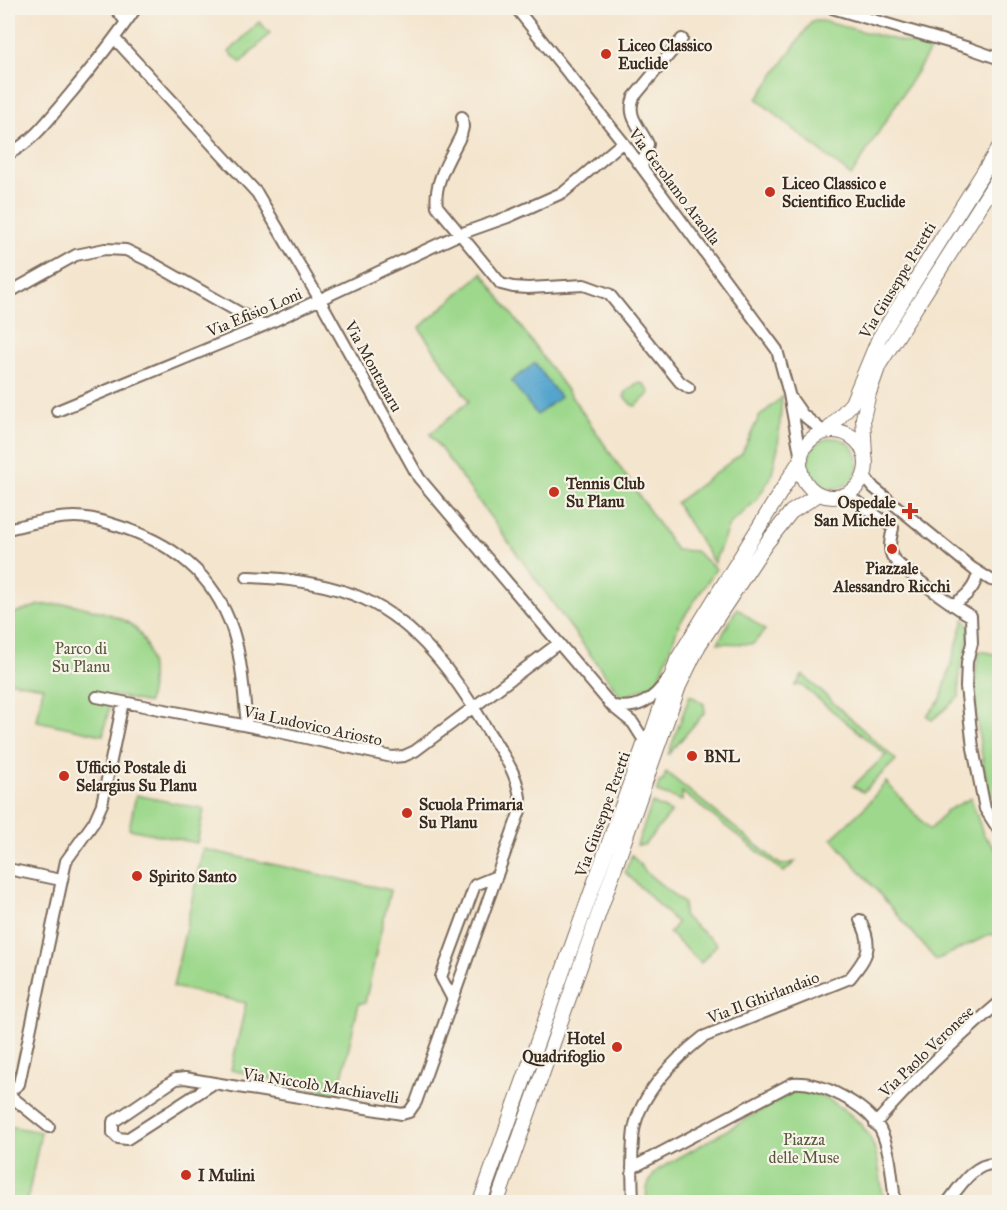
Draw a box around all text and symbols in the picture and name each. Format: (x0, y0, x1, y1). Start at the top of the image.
place label: Liceo Classico Euclide (618, 36, 712, 73)
marker: Liceo Classico Euclide (599, 47, 613, 61)
street label: Via Gerolamo Araolla (624, 123, 725, 249)
place label: Liceo Classico e Scientifico Euclide (782, 174, 906, 211)
marker: Liceo Classico e Scientifico Euclide (763, 185, 777, 199)
street label: Via Giuseppe Peretti (855, 218, 940, 343)
street label: Via Efisio Loni (203, 284, 305, 341)
street label: Via Montanaru (340, 316, 407, 416)
place label: Tennis Club Su Planu (565, 474, 645, 511)
marker: Tennis Club Su Planu (547, 485, 561, 499)
place label: Ospedale San Michele (814, 493, 896, 530)
marker: Ospedale San Michele (901, 502, 919, 520)
marker: Piazzale Alessandro Ricchi (885, 542, 899, 556)
place label: Piazzale Alessandro Ricchi (833, 559, 951, 596)
park label: Parco di Su Planu (52, 639, 111, 676)
street label: Via Ludovico Ariosto (241, 701, 384, 749)
place label: BNL (704, 747, 740, 766)
street label: Via Giuseppe Peretti (571, 748, 634, 881)
marker: BNL (685, 749, 699, 763)
place label: Ufficio Postale di Selargius Su Planu (76, 758, 198, 796)
marker: Ufficio Postale di Selargius Su Planu (57, 769, 71, 783)
place label: Scuola Primaria Su Planu (419, 795, 524, 832)
marker: Scuola Primaria Su Planu (400, 806, 414, 820)
place label: Spirito Santo (149, 867, 237, 887)
marker: Spirito Santo (130, 869, 144, 883)
street label: Via Il Ghirlandaio (704, 967, 822, 1028)
street label: Via Paolo Veronese (874, 1001, 978, 1102)
place label: Hotel Quadrifoglio (522, 1029, 606, 1067)
marker: Hotel Quadrifoglio (610, 1040, 624, 1054)
street label: Via Niccolò Machiavelli (240, 1064, 401, 1107)
park label: Piazza delle Muse (769, 1130, 840, 1167)
place label: I Mulini (198, 1166, 256, 1185)
marker: I Mulini (179, 1168, 193, 1182)

